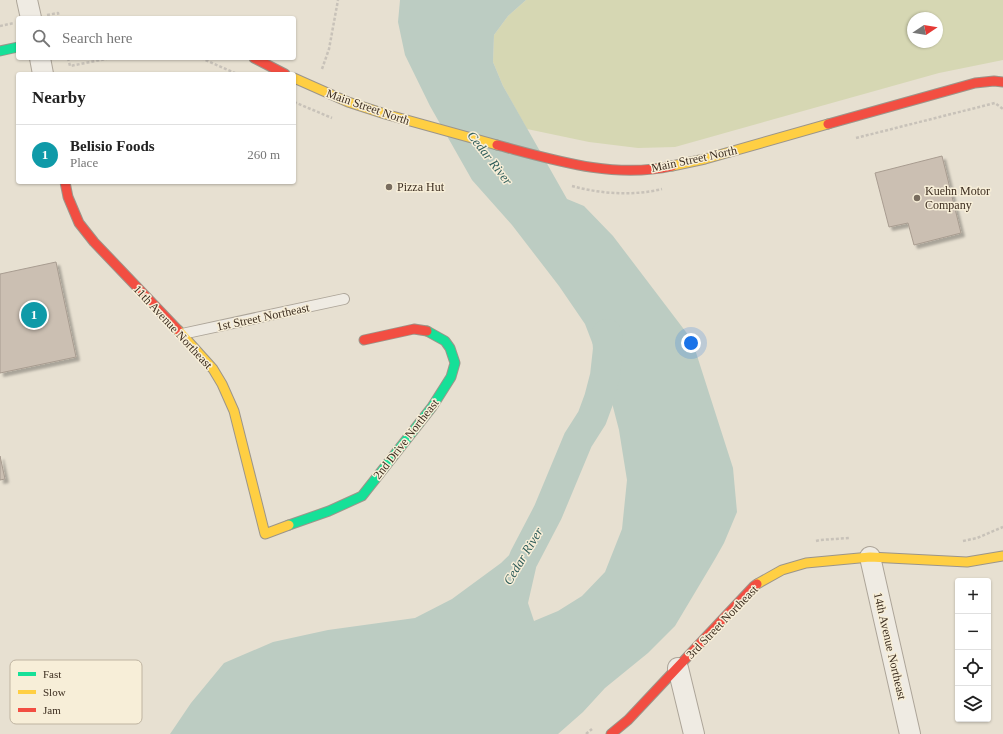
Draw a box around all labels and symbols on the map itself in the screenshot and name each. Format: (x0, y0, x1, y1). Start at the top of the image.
north arrow (907, 12, 943, 48)
street label: Main Street North (324, 86, 412, 128)
water label: Cedar River (464, 128, 516, 189)
street label: Main Street North (650, 143, 738, 175)
place label: Pizza Hut (397, 180, 445, 194)
marker: Pizza Hut (384, 182, 394, 192)
place label: Kuehn Motor Company (925, 184, 990, 212)
marker: Kuehn Motor Company (912, 193, 922, 203)
street label: 11th Avenue Northeast (131, 282, 216, 372)
pin: 1 (21, 300, 47, 330)
street label: 1st Street Northeast (215, 300, 311, 334)
your location (681, 333, 701, 353)
street label: 2nd Drive Northeast (370, 396, 442, 482)
water label: Cedar River (500, 524, 546, 587)
street label: 3rd Street Northeast (683, 582, 761, 662)
street label: 14th Avenue Northeast (871, 591, 909, 702)
legend (10, 660, 142, 724)
text: Fast (43, 668, 61, 680)
text: Slow (43, 686, 66, 698)
text: Jam (43, 704, 61, 716)

